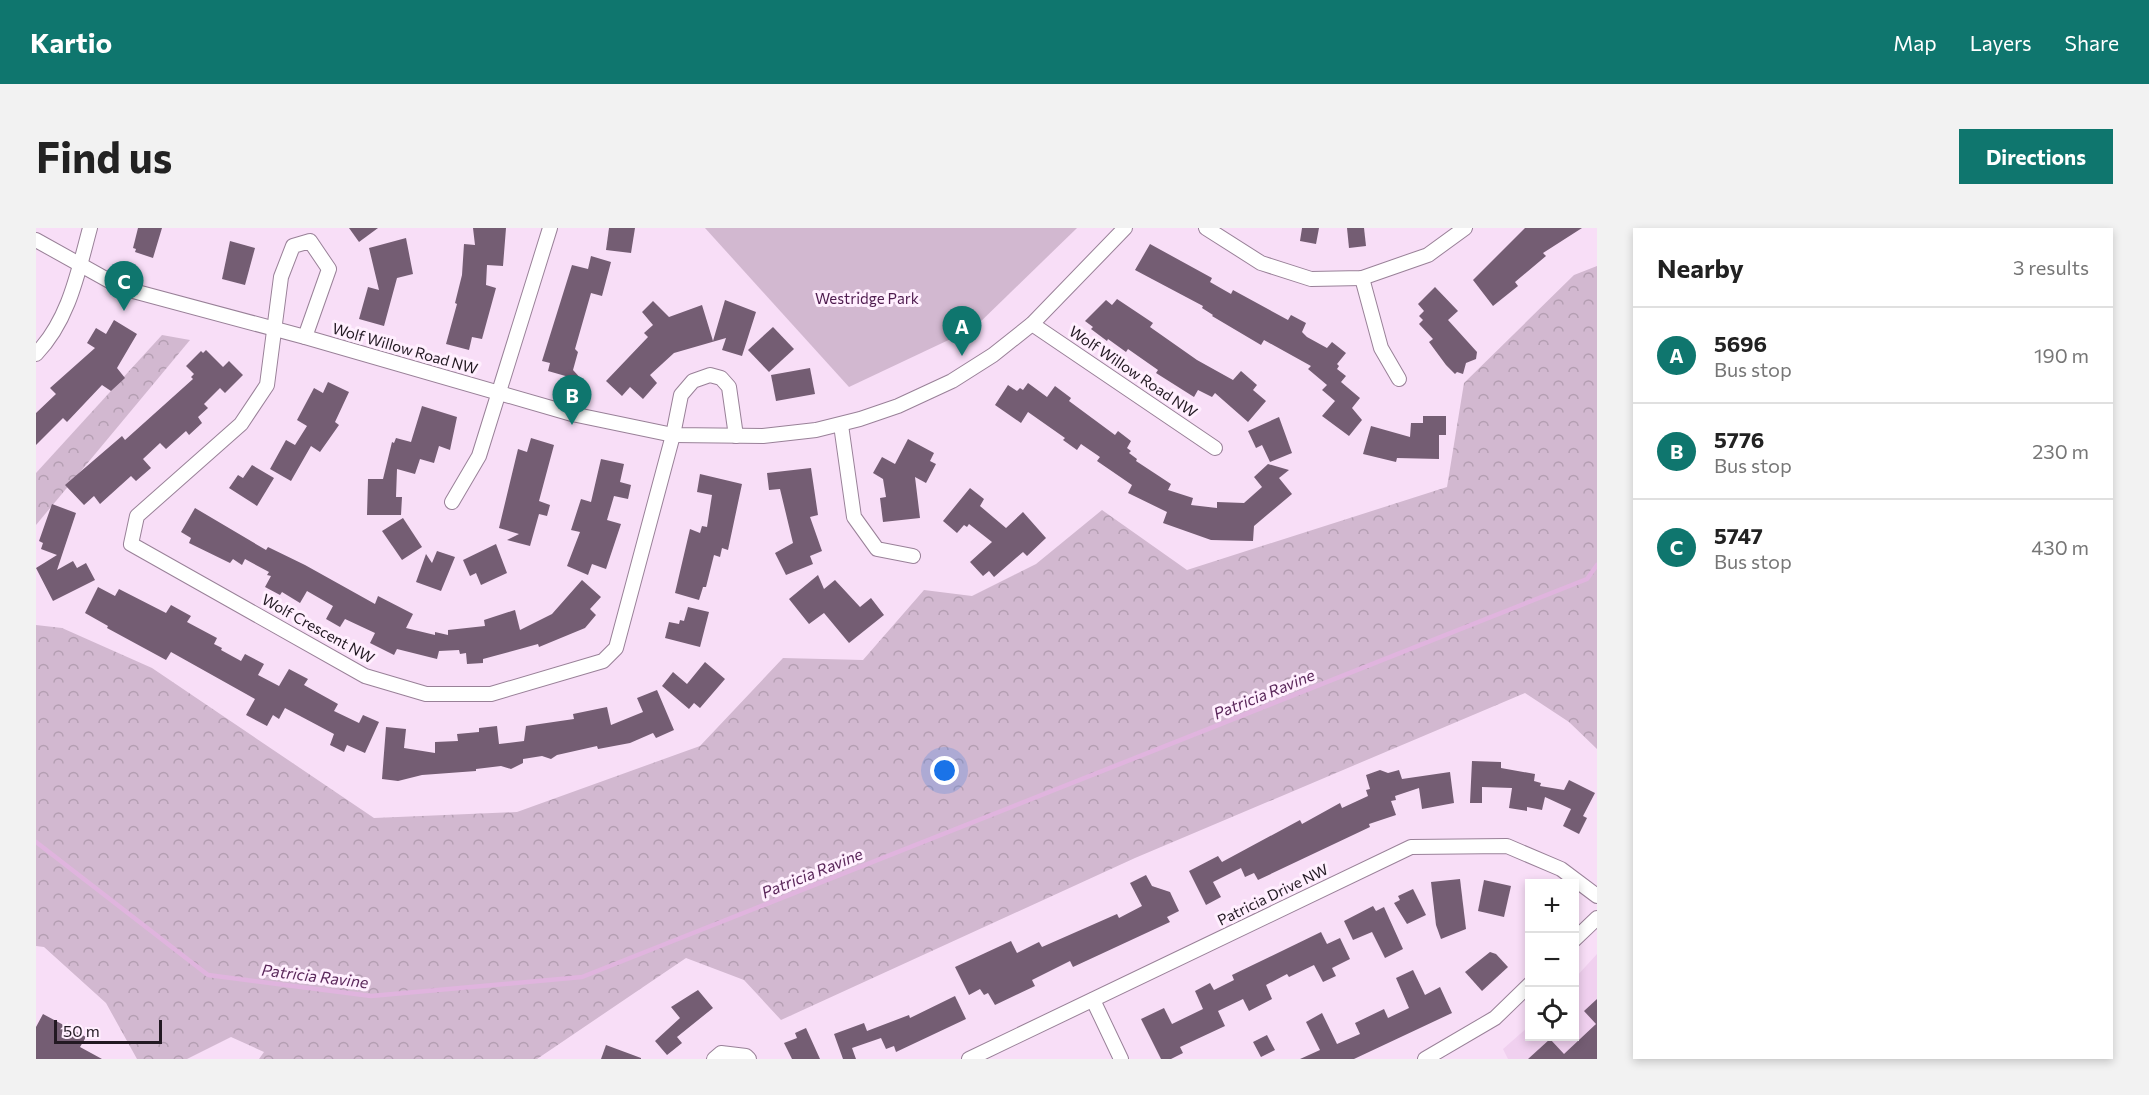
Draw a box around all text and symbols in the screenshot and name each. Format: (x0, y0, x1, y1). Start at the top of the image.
text: Kartio (30, 25, 112, 59)
text: Map (1893, 30, 1937, 55)
text: Layers (1970, 30, 2032, 55)
text: Share (2065, 30, 2119, 55)
button: Directions (1959, 129, 2113, 184)
text: Find us (36, 130, 172, 182)
text: Nearby (1657, 252, 1744, 283)
text: 3 results (2013, 255, 2089, 279)
pin: C (104, 262, 143, 311)
park label: Westridge Park (815, 289, 919, 307)
pin: A (942, 306, 982, 356)
street label: Wolf Willow Road NW (330, 319, 480, 377)
street label: Wolf Willow Road NW (1066, 322, 1201, 421)
text: 5696 (1714, 330, 1767, 357)
text: A (1669, 343, 1684, 367)
text: 190 m (2034, 343, 2089, 367)
text: Bus stop (1714, 357, 1792, 381)
pin: B (552, 376, 592, 425)
text: 5776 (1714, 426, 1764, 453)
text: B (1670, 439, 1683, 463)
text: 230 m (2032, 439, 2089, 463)
text: Bus stop (1714, 453, 1792, 477)
text: 5747 (1714, 522, 1763, 549)
text: C (1670, 535, 1683, 559)
text: 430 m (2031, 535, 2089, 559)
text: Bus stop (1714, 549, 1792, 573)
street label: Wolf Crescent NW (259, 590, 378, 667)
water label: Patricia Ravine (1210, 664, 1318, 722)
your location (930, 756, 959, 785)
water label: Patricia Ravine (758, 843, 866, 901)
street label: Patricia Drive NW (1214, 859, 1331, 929)
map controls (1525, 879, 1579, 1041)
button: + (1525, 879, 1579, 933)
button: − (1525, 933, 1579, 987)
water label: Patricia Ravine (261, 960, 370, 992)
button: locate (1525, 987, 1579, 1041)
scale bar (54, 1017, 162, 1044)
text: 50 m (63, 1021, 100, 1040)

